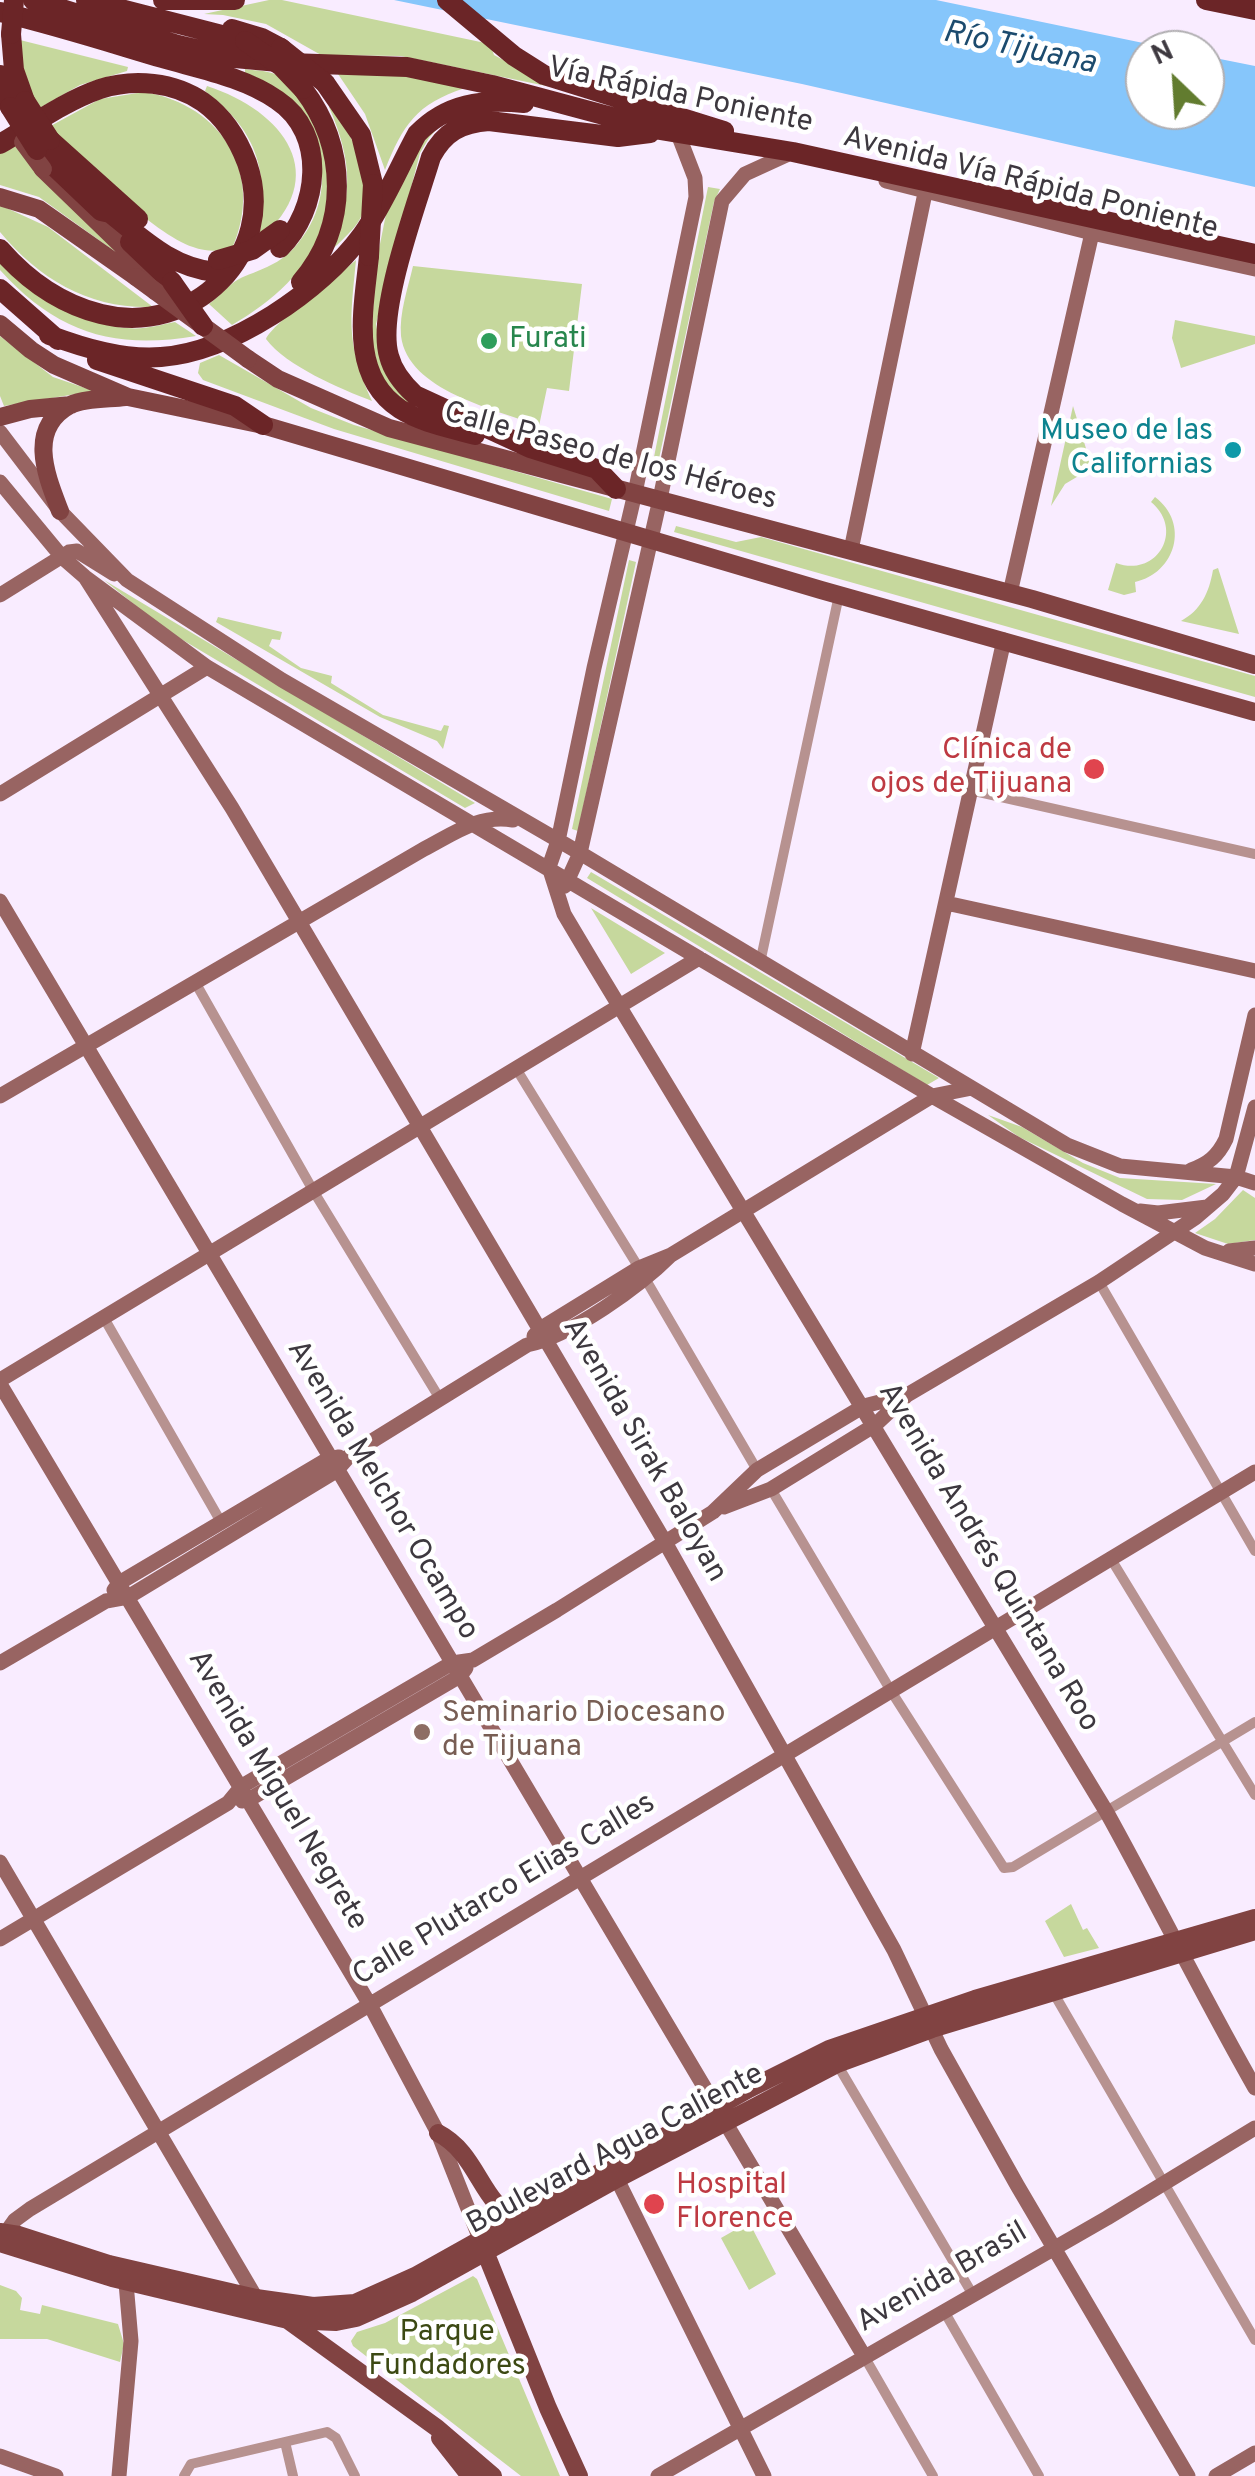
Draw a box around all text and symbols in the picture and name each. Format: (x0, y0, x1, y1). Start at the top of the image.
water label: Río Tijuana (939, 15, 1099, 85)
north arrow (1125, 30, 1225, 130)
text: N (1146, 34, 1180, 75)
street label: Vía Rápida Poniente (544, 51, 816, 143)
street label: Avenida Vía Rápida Poniente (839, 121, 1221, 249)
place label: Furati (509, 323, 587, 359)
marker: Furati (478, 330, 500, 352)
street label: Calle Paseo de los Héroes (440, 396, 780, 520)
place label: Museo de las Californias (1040, 415, 1213, 486)
marker: Museo de las Californias (1222, 439, 1244, 461)
place label: Clínica de ojos de Tijuana (870, 734, 1072, 804)
marker: Clínica de ojos de Tijuana (1081, 756, 1107, 782)
street label: Avenida Sirak Baloyan (553, 1313, 733, 1589)
street label: Avenida Melchor Ocampo (277, 1335, 485, 1647)
street label: Avenida Andrés Quintana Roo (868, 1377, 1106, 1739)
street label: Avenida Miguel Negrete (178, 1645, 374, 1937)
place label: Seminario Diocesano de Tijuana (442, 1697, 725, 1768)
marker: Seminario Diocesano de Tijuana (411, 1721, 433, 1743)
street label: Calle Plutarco Elias Calles (347, 1786, 663, 1996)
street label: Boulevard Agua Caliente (462, 2058, 770, 2244)
place label: Hospital Florence (676, 2169, 793, 2240)
marker: Hospital Florence (641, 2191, 667, 2217)
street label: Avenida Brasil (851, 2216, 1035, 2342)
park label: Parque Fundadores (368, 2316, 526, 2386)

